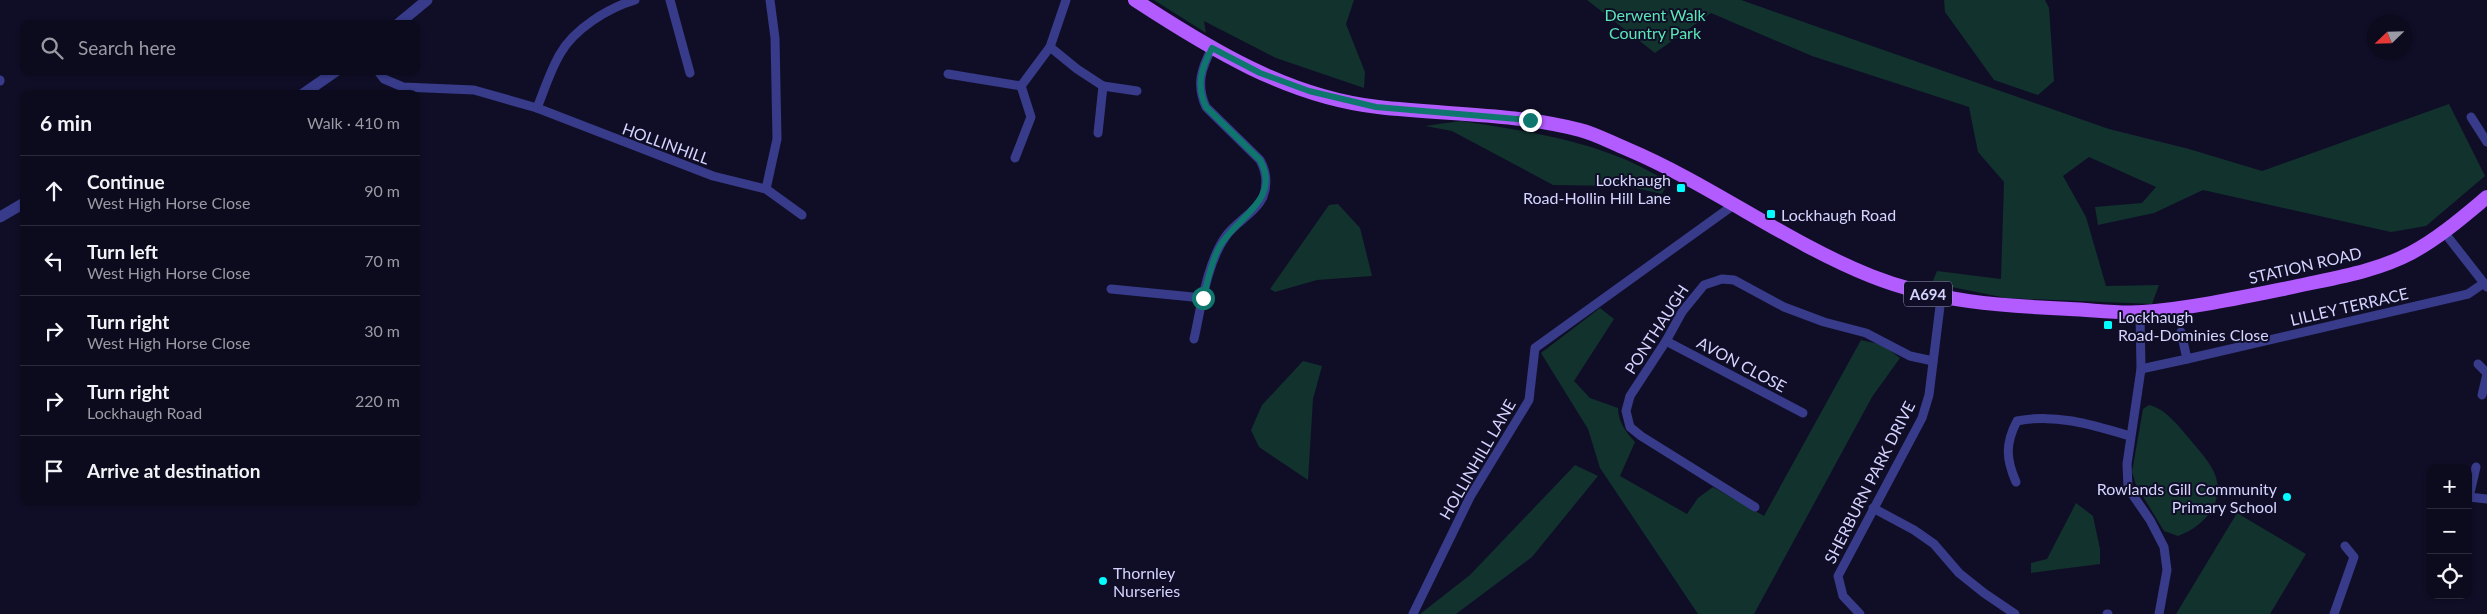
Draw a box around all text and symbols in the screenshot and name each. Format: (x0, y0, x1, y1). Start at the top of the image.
park label: Derwent Walk Country Park (1604, 5, 1706, 42)
north arrow (2367, 15, 2412, 60)
search box (20, 20, 420, 75)
icon: search (38, 34, 66, 62)
text: Search here (78, 36, 176, 59)
route end (1519, 109, 1542, 132)
text: 6 min (40, 110, 92, 135)
text: Walk · 410 m (307, 113, 400, 132)
street label: HOLLINHILL (620, 118, 712, 168)
text: Continue (87, 170, 165, 193)
place label: Lockhaugh Road-Hollin Hill Lane (1523, 170, 1671, 207)
icon: ahead (40, 177, 68, 205)
text: 90 m (364, 181, 400, 200)
marker: Lockhaugh Road-Hollin Hill Lane (1675, 182, 1687, 194)
text: West High Horse Close (87, 193, 250, 212)
place label: Lockhaugh Road (1781, 205, 1896, 224)
marker: Lockhaugh Road (1765, 208, 1777, 220)
text: Turn left (87, 240, 158, 263)
street label: STATION ROAD (2247, 243, 2363, 287)
icon: left (40, 247, 68, 275)
text: 70 m (364, 251, 400, 270)
text: West High Horse Close (87, 263, 250, 282)
street label: PONTHAUGH (1620, 281, 1692, 377)
road number: A694 (1904, 282, 1952, 306)
street label: LILLEY TERRACE (2288, 283, 2410, 329)
route start (1192, 287, 1215, 310)
place label: Lockhaugh Road-Dominies Close (2118, 307, 2269, 344)
text: Turn right (87, 310, 169, 333)
icon: right (40, 317, 68, 345)
marker: Lockhaugh Road-Dominies Close (2102, 319, 2114, 331)
text: 30 m (364, 321, 400, 340)
street label: AVON CLOSE (1694, 332, 1790, 396)
text: West High Horse Close (87, 333, 250, 352)
text: Turn right (87, 380, 169, 403)
icon: right (40, 387, 68, 415)
text: 220 m (355, 391, 400, 410)
street label: HOLLINHILL LANE (1435, 396, 1519, 522)
street label: SHERBURN PARK DRIVE (1820, 398, 1918, 566)
text: Lockhaugh Road (87, 403, 202, 422)
icon: arrive (40, 457, 68, 485)
text: Arrive at destination (87, 459, 260, 482)
map controls (2427, 464, 2472, 599)
button: + (2427, 464, 2472, 509)
place label: Rowlands Gill Community Primary School (2097, 479, 2278, 516)
marker: Rowlands Gill Community Primary School (2281, 491, 2293, 503)
button: − (2427, 509, 2472, 554)
button: locate (2427, 554, 2472, 599)
place label: Thornley Nurseries (1113, 563, 1180, 600)
marker: Thornley Nurseries (1097, 575, 1109, 587)

